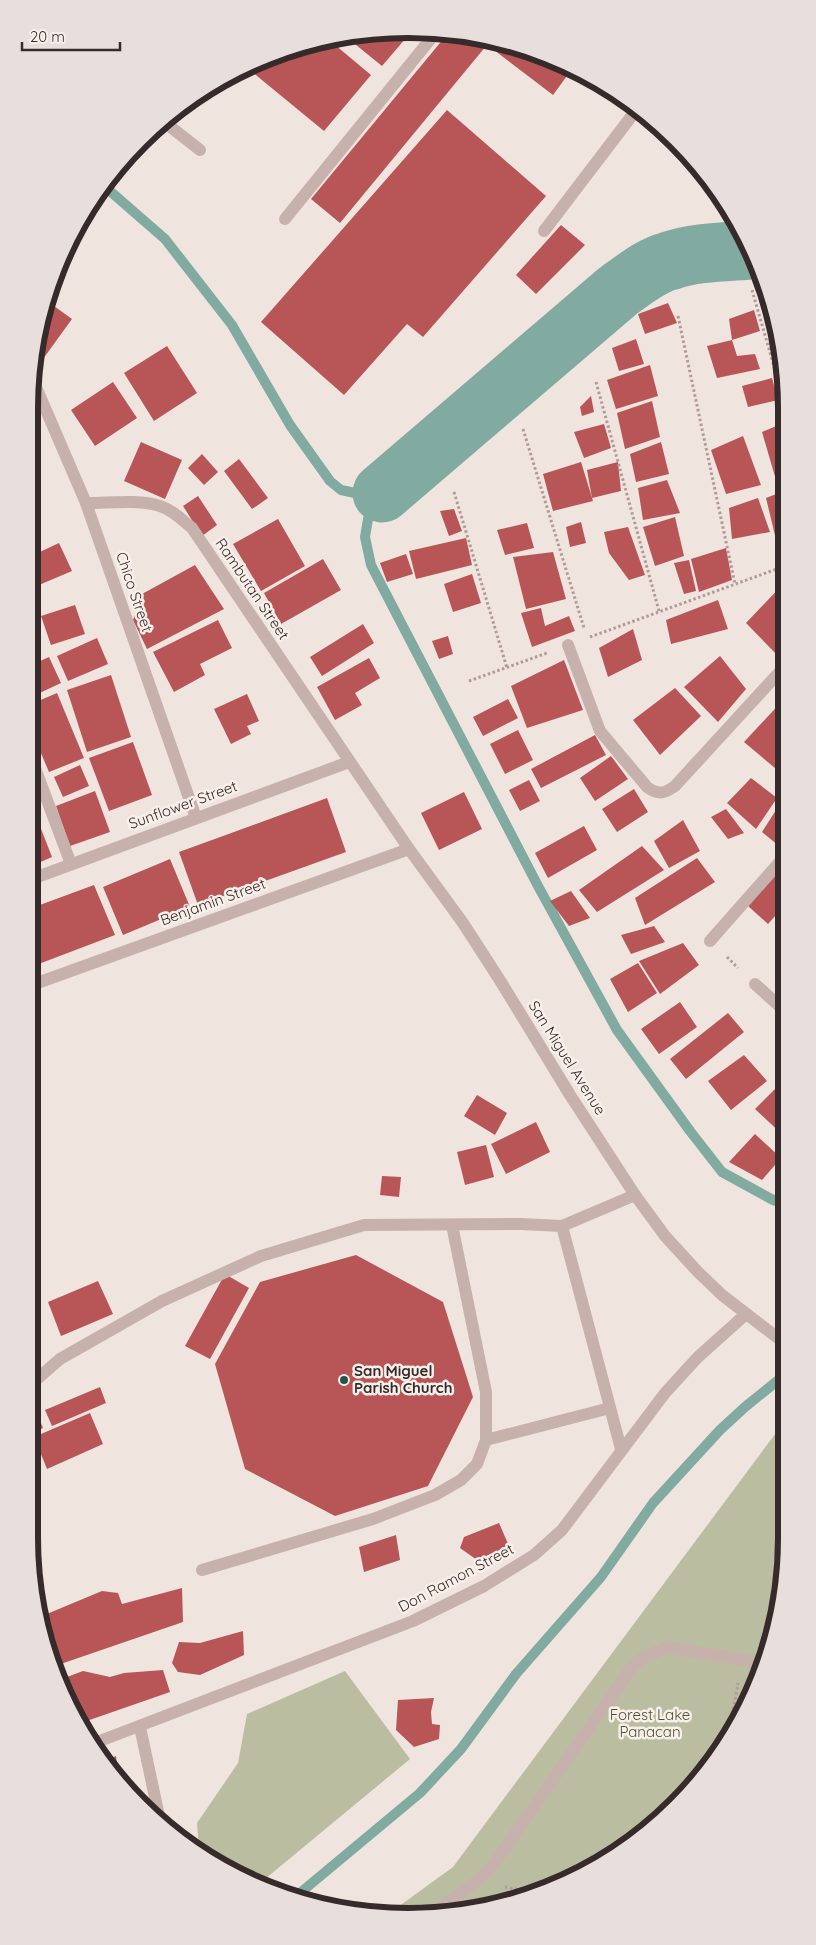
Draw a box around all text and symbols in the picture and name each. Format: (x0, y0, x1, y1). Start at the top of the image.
scale bar (22, 20, 120, 52)
text: 20 m (30, 27, 65, 46)
street label: Rambutan Street (211, 534, 293, 643)
street label: Chico Street (112, 549, 157, 634)
street label: Sunflower Street (126, 776, 240, 833)
street label: Benjamin Street (158, 874, 268, 929)
street label: San Miguel Avenue (525, 997, 610, 1118)
place label: San Miguel Parish Church (354, 1361, 452, 1397)
marker: San Miguel Parish Church (338, 1374, 350, 1386)
street label: Don Ramon Street (395, 1539, 517, 1616)
park label: Forest Lake Panacan (610, 1705, 690, 1741)

